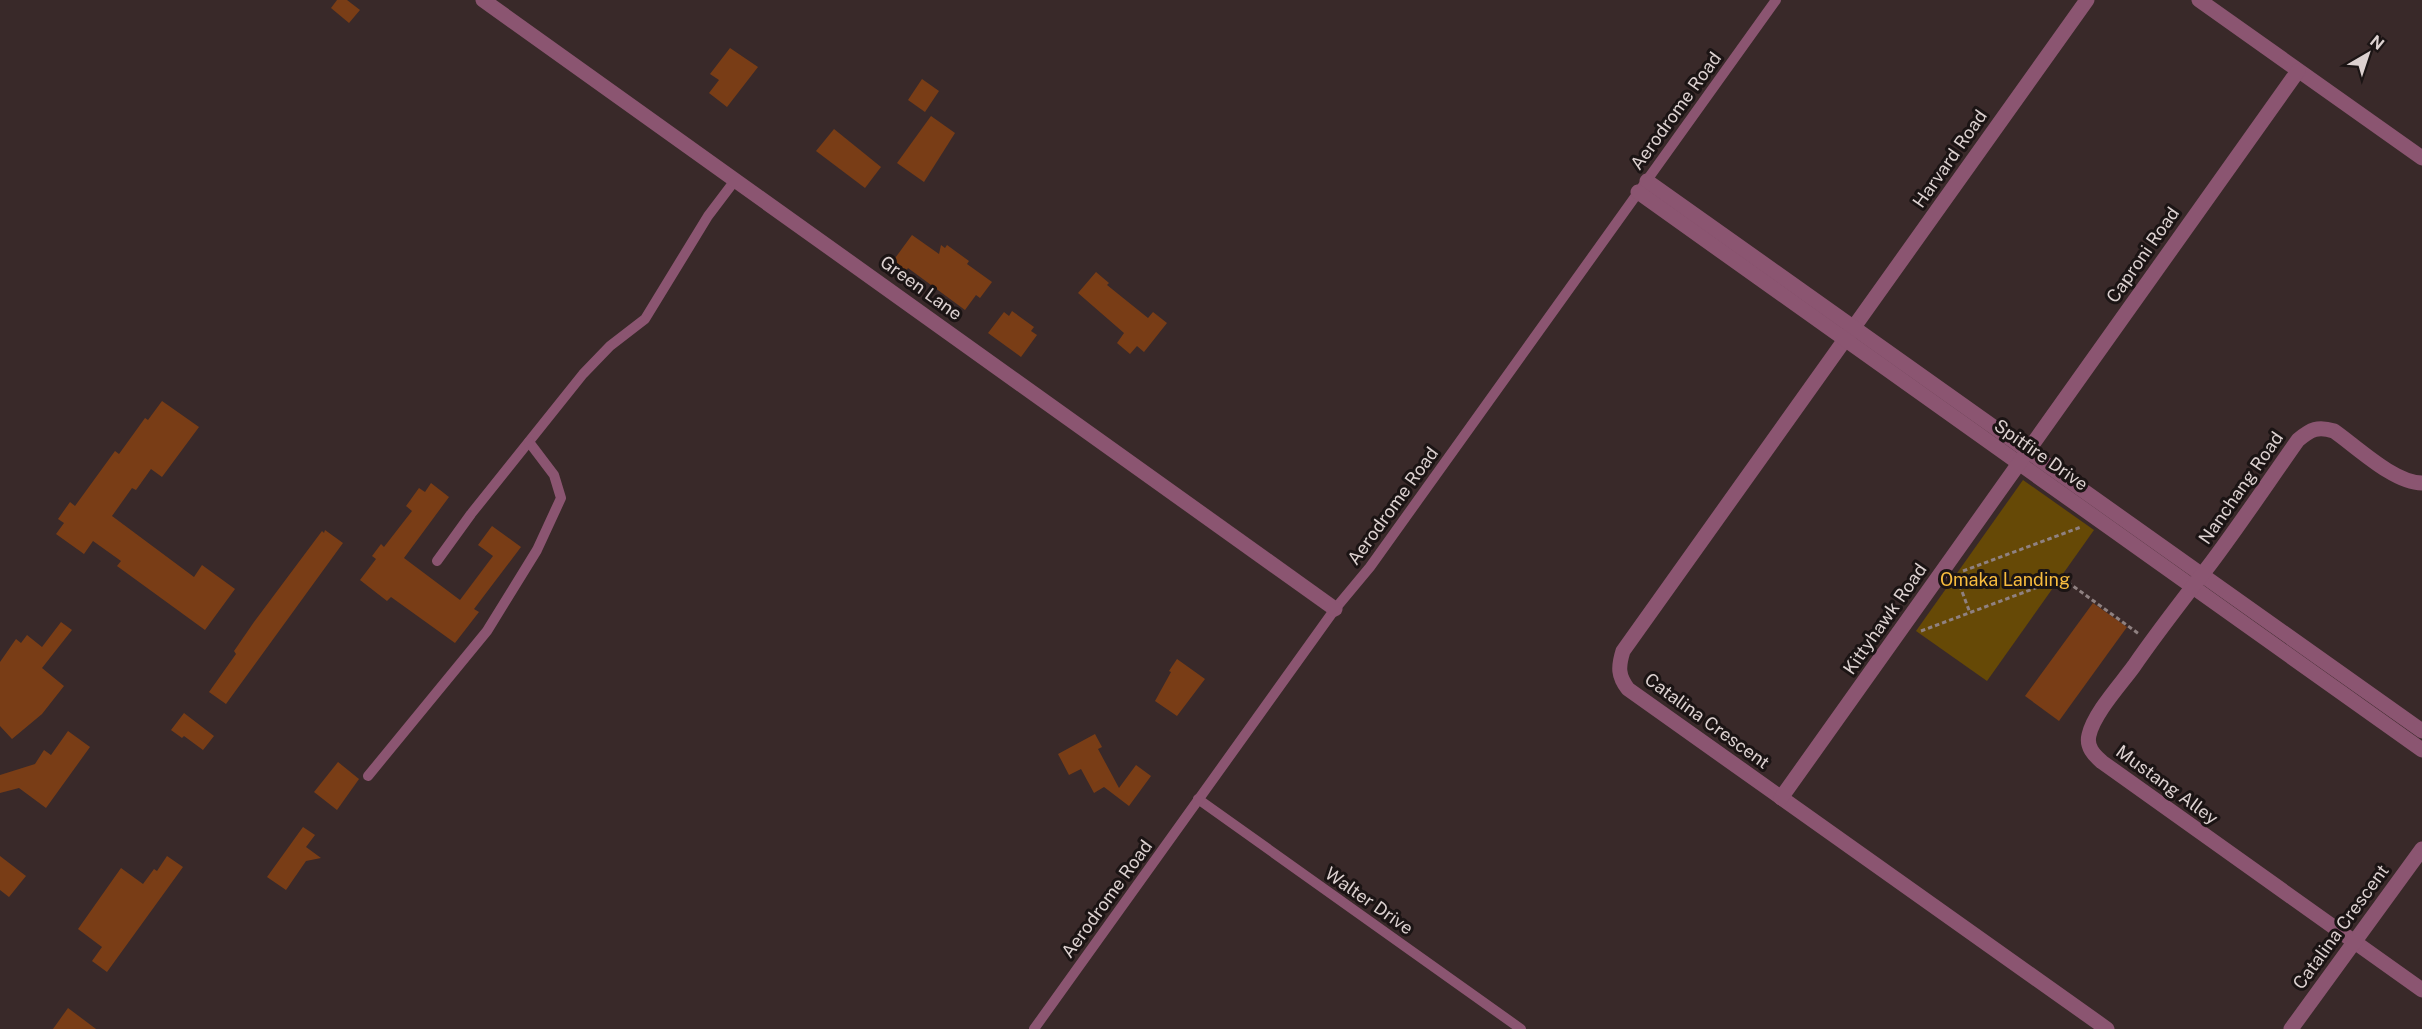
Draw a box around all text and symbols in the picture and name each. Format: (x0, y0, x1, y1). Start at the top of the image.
north arrow (2338, 24, 2398, 84)
text: N (2366, 31, 2388, 54)
street label: Aerodrome Road (1626, 48, 1725, 174)
street label: Harvard Road (1908, 106, 1991, 212)
street label: Caproni Road (2102, 203, 2183, 307)
street label: Green Lane (876, 251, 966, 324)
street label: Spitfire Drive (1990, 415, 2092, 495)
street label: Nanchang Road (2194, 427, 2287, 548)
street label: Aerodrome Road (1343, 443, 1442, 569)
street label: Kittyhawk Road (1839, 559, 1931, 678)
park label: Omaka Landing (1940, 569, 2070, 590)
street label: Catalina Crescent (1641, 668, 1774, 773)
street label: Mustang Alley (2112, 741, 2223, 829)
street label: Aerodrome Road (1057, 836, 1156, 962)
street label: Catalina Crescent (2288, 860, 2393, 993)
street label: Walter Drive (1321, 863, 1417, 939)

